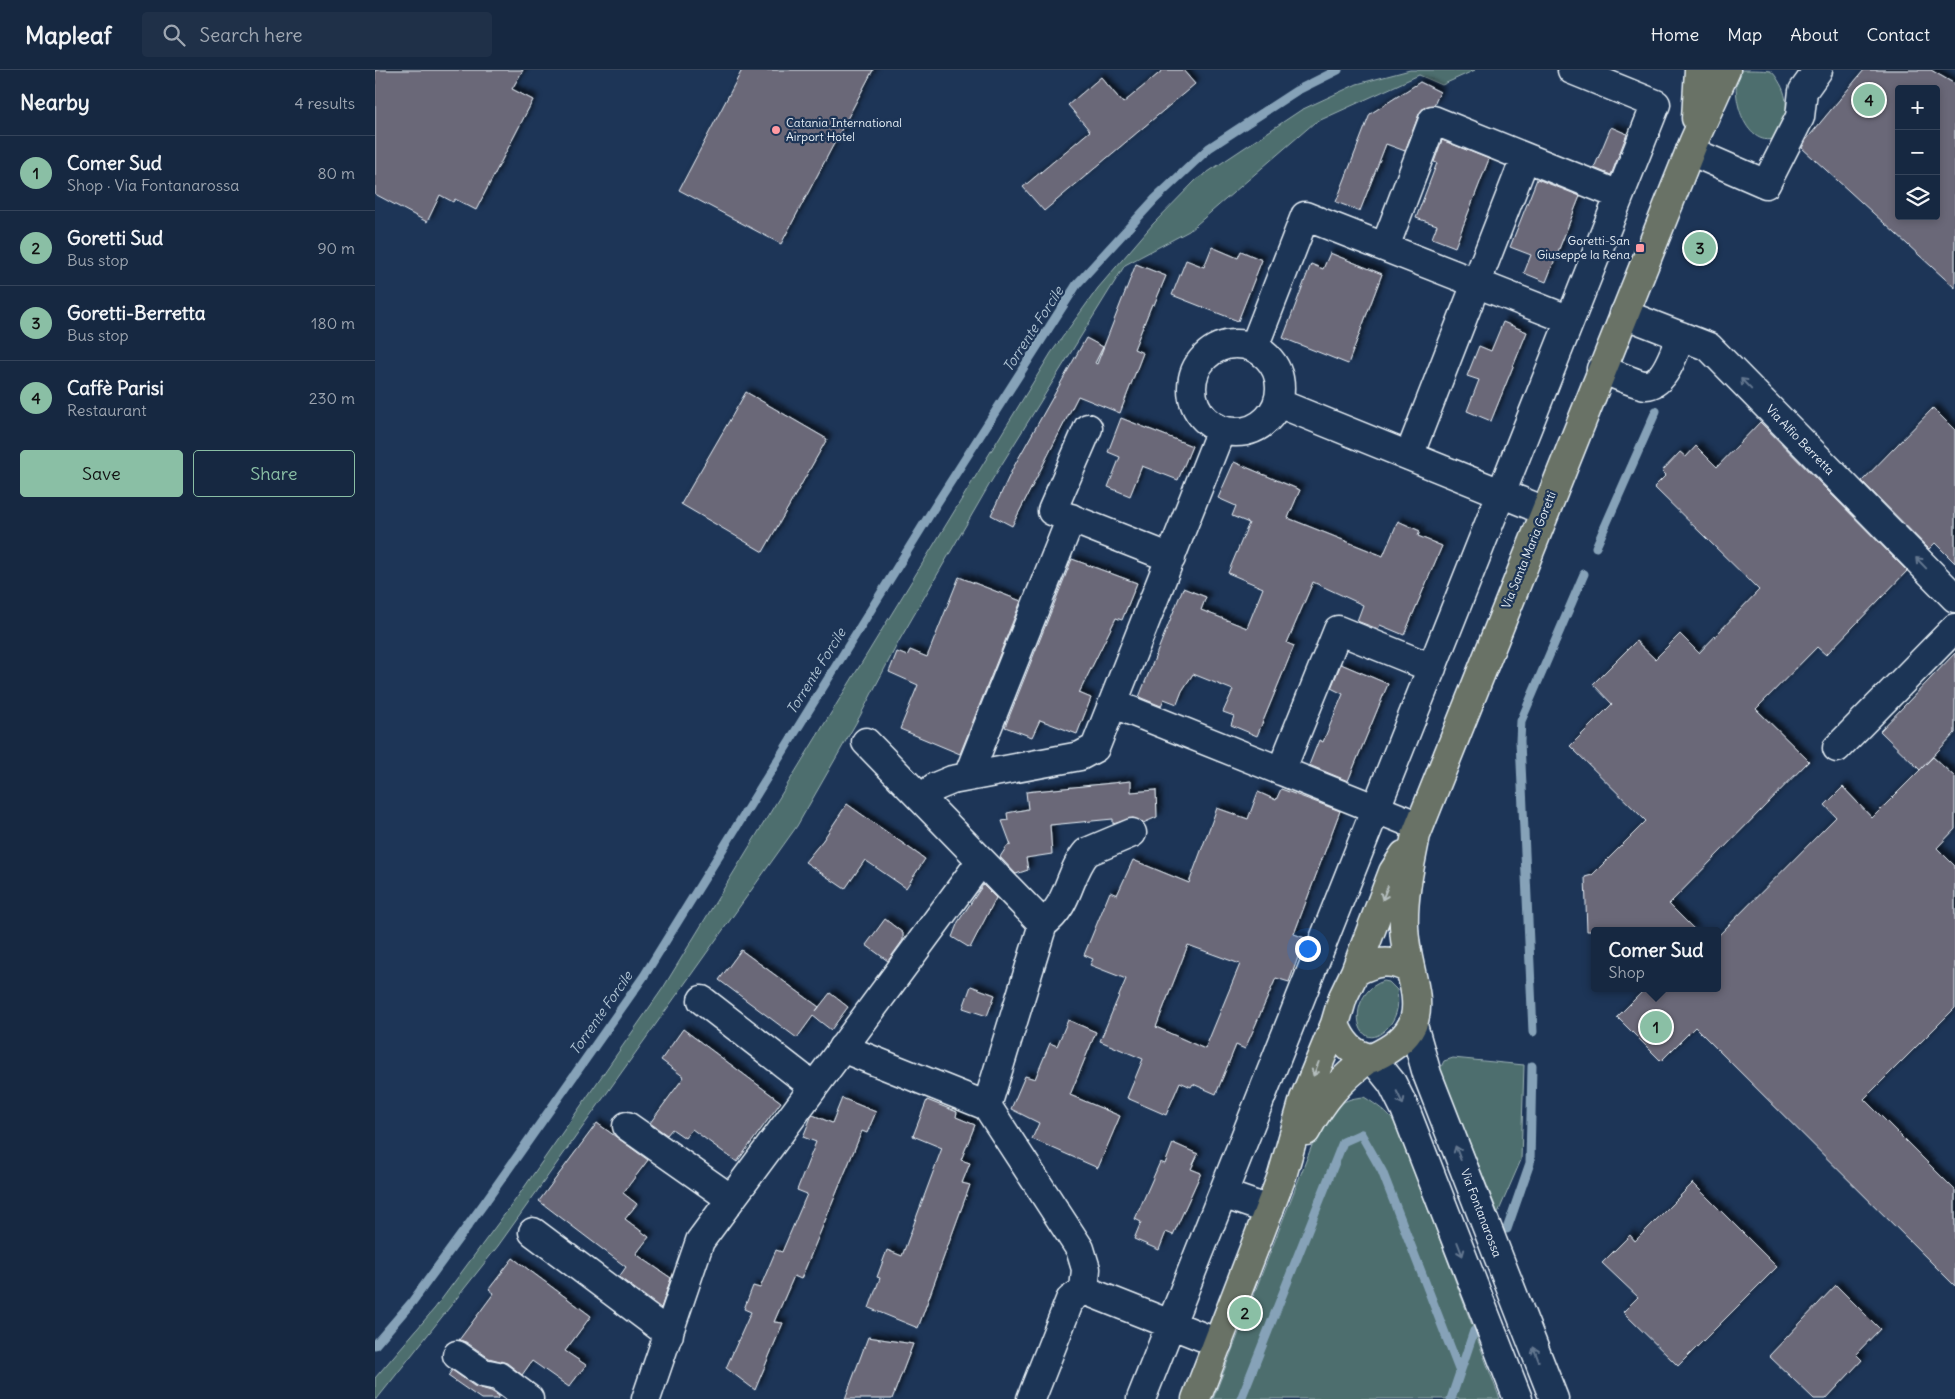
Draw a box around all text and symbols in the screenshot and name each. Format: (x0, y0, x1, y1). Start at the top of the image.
search box (142, 12, 492, 57)
text: Mapleaf (25, 20, 112, 50)
icon: search (160, 21, 188, 49)
text: Search here (200, 23, 303, 47)
text: Home (1651, 23, 1699, 46)
text: Map (1727, 23, 1762, 46)
text: About (1790, 23, 1838, 46)
text: Contact (1866, 23, 1930, 46)
pin: 4 (1853, 81, 1885, 119)
map controls (1895, 85, 1940, 220)
button: + (1895, 85, 1940, 130)
text: Nearby (20, 89, 90, 116)
text: 4 results (294, 93, 355, 113)
place label: Catania International Airport Hotel (786, 115, 902, 144)
marker: Catania International Airport Hotel (770, 124, 782, 136)
button: − (1895, 130, 1940, 175)
text: Comer Sud (67, 151, 162, 175)
text: 1 (33, 163, 39, 183)
text: 80 m (317, 163, 355, 183)
text: Shop · Via Fontanarossa (67, 175, 239, 195)
button: layers (1895, 175, 1940, 220)
text: Goretti Sud (67, 226, 163, 250)
pin: 3 (1684, 229, 1716, 267)
place label: Goretti-San Giuseppe la Rena (1537, 233, 1630, 262)
text: 2 (32, 238, 40, 258)
text: 90 m (317, 238, 355, 258)
marker: Goretti-San Giuseppe la Rena (1634, 242, 1646, 254)
text: Bus stop (67, 250, 129, 270)
water label: Torrente Forcile (999, 282, 1068, 375)
text: Goretti-Berretta (67, 301, 206, 325)
text: 3 (31, 313, 41, 333)
text: 180 m (311, 313, 355, 333)
text: Bus stop (67, 325, 129, 345)
text: Caffè Parisi (67, 376, 164, 400)
one-way arrow (1740, 378, 1752, 391)
text: 4 (31, 388, 41, 408)
text: 230 m (309, 388, 355, 408)
text: Restaurant (67, 400, 147, 420)
street label: Via Alfio Berretta (1763, 401, 1838, 478)
button: Save (20, 450, 183, 497)
button: Share (193, 450, 355, 497)
street label: Via Santa Maria Goretti (1498, 489, 1559, 611)
one-way arrow (1915, 557, 1927, 569)
water label: Torrente Forcile (782, 623, 850, 717)
one-way arrow (1380, 885, 1389, 900)
popup (1591, 927, 1721, 992)
your location (1295, 936, 1321, 962)
text: Comer Sud (1609, 938, 1703, 962)
text: Shop (1609, 962, 1645, 982)
water label: Torrente Forcile (566, 967, 637, 1058)
pin: 1 (1640, 1008, 1672, 1046)
one-way arrow (1311, 1061, 1320, 1076)
one-way arrow (1396, 1090, 1405, 1105)
one-way arrow (1453, 1146, 1462, 1162)
street label: Via Fontanarossa (1458, 1166, 1505, 1259)
one-way arrow (1456, 1241, 1465, 1256)
pin: 2 (1229, 1294, 1261, 1332)
one-way arrow (1531, 1346, 1540, 1361)

